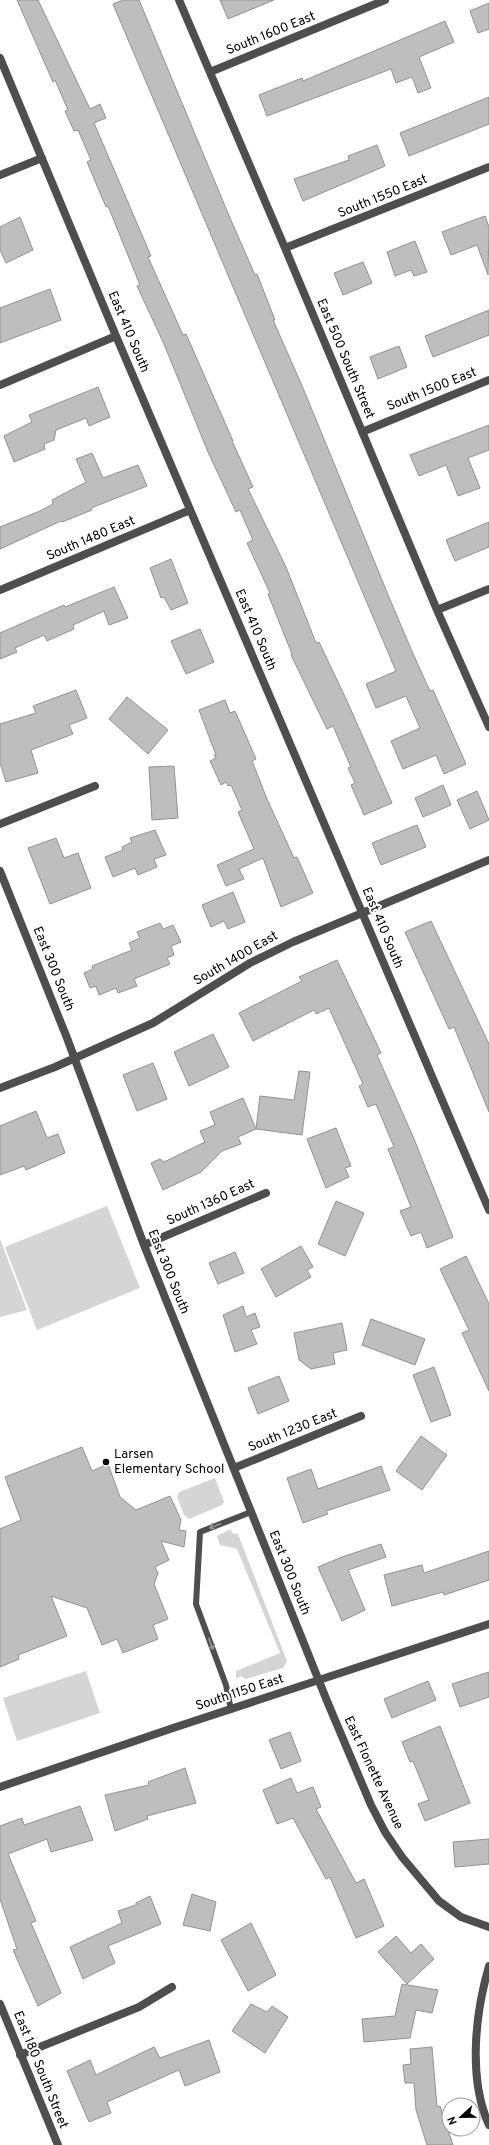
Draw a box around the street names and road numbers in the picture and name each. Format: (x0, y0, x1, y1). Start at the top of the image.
street label: South 1600 East (224, 9, 318, 59)
street label: South 1550 East (336, 172, 430, 222)
street label: East 410 South (104, 289, 152, 375)
street label: East 500 South Street (312, 296, 378, 422)
street label: South 1500 East (385, 365, 479, 415)
street label: South 1480 East (44, 513, 138, 565)
street label: East 410 South (231, 587, 279, 673)
street label: East 410 South (358, 885, 406, 971)
street label: East 300 South (29, 924, 77, 1014)
street label: South 1400 East (191, 928, 281, 990)
street label: South 1360 East (165, 1176, 257, 1230)
street label: East 300 South (144, 1227, 192, 1317)
street label: South 1230 East (246, 1406, 340, 1456)
street label: East 300 South (265, 1528, 313, 1618)
street label: South 1150 East (194, 1671, 286, 1715)
street label: East Flonette Avenue (340, 1714, 406, 1832)
street label: East 180 South Street (9, 2009, 71, 2131)

